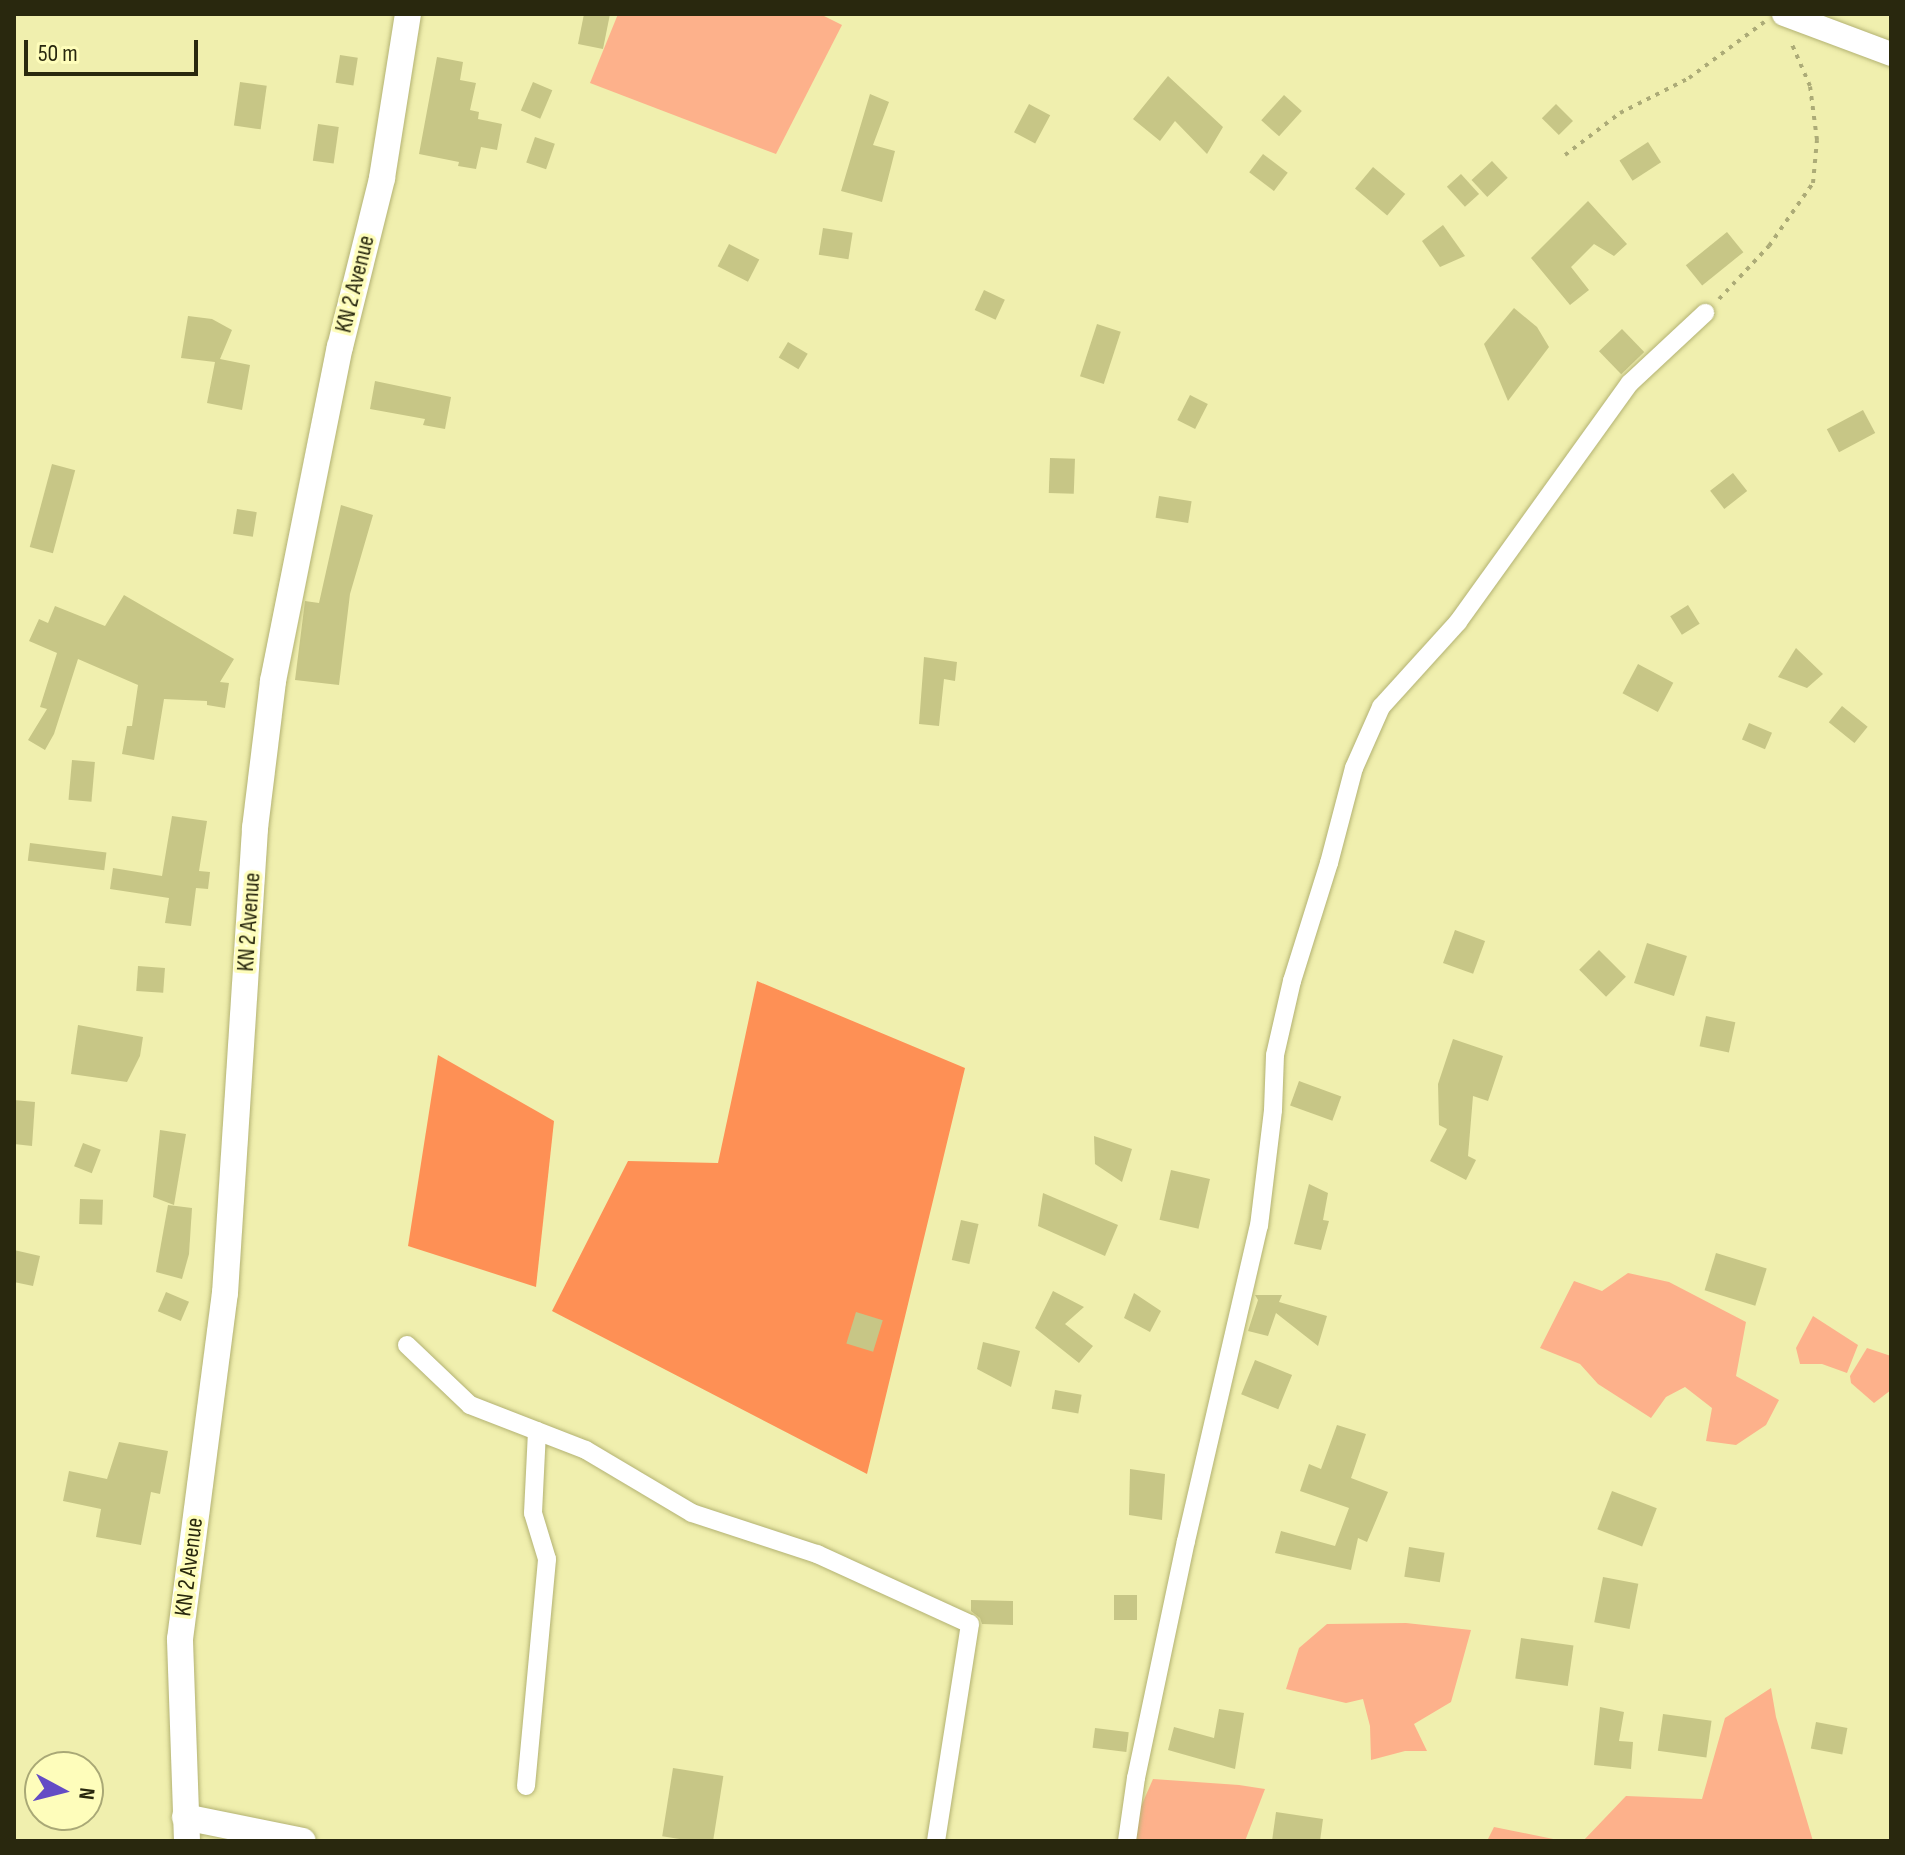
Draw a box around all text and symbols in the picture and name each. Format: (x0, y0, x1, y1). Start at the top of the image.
scale bar (28, 24, 202, 74)
text: 50 m (38, 39, 78, 68)
street label: KN 2 Avenue (329, 232, 381, 336)
street label: KN 2 Avenue (231, 872, 267, 972)
street label: KN 2 Avenue (169, 1516, 209, 1618)
north arrow (24, 1751, 104, 1831)
text: N (72, 1786, 100, 1801)

